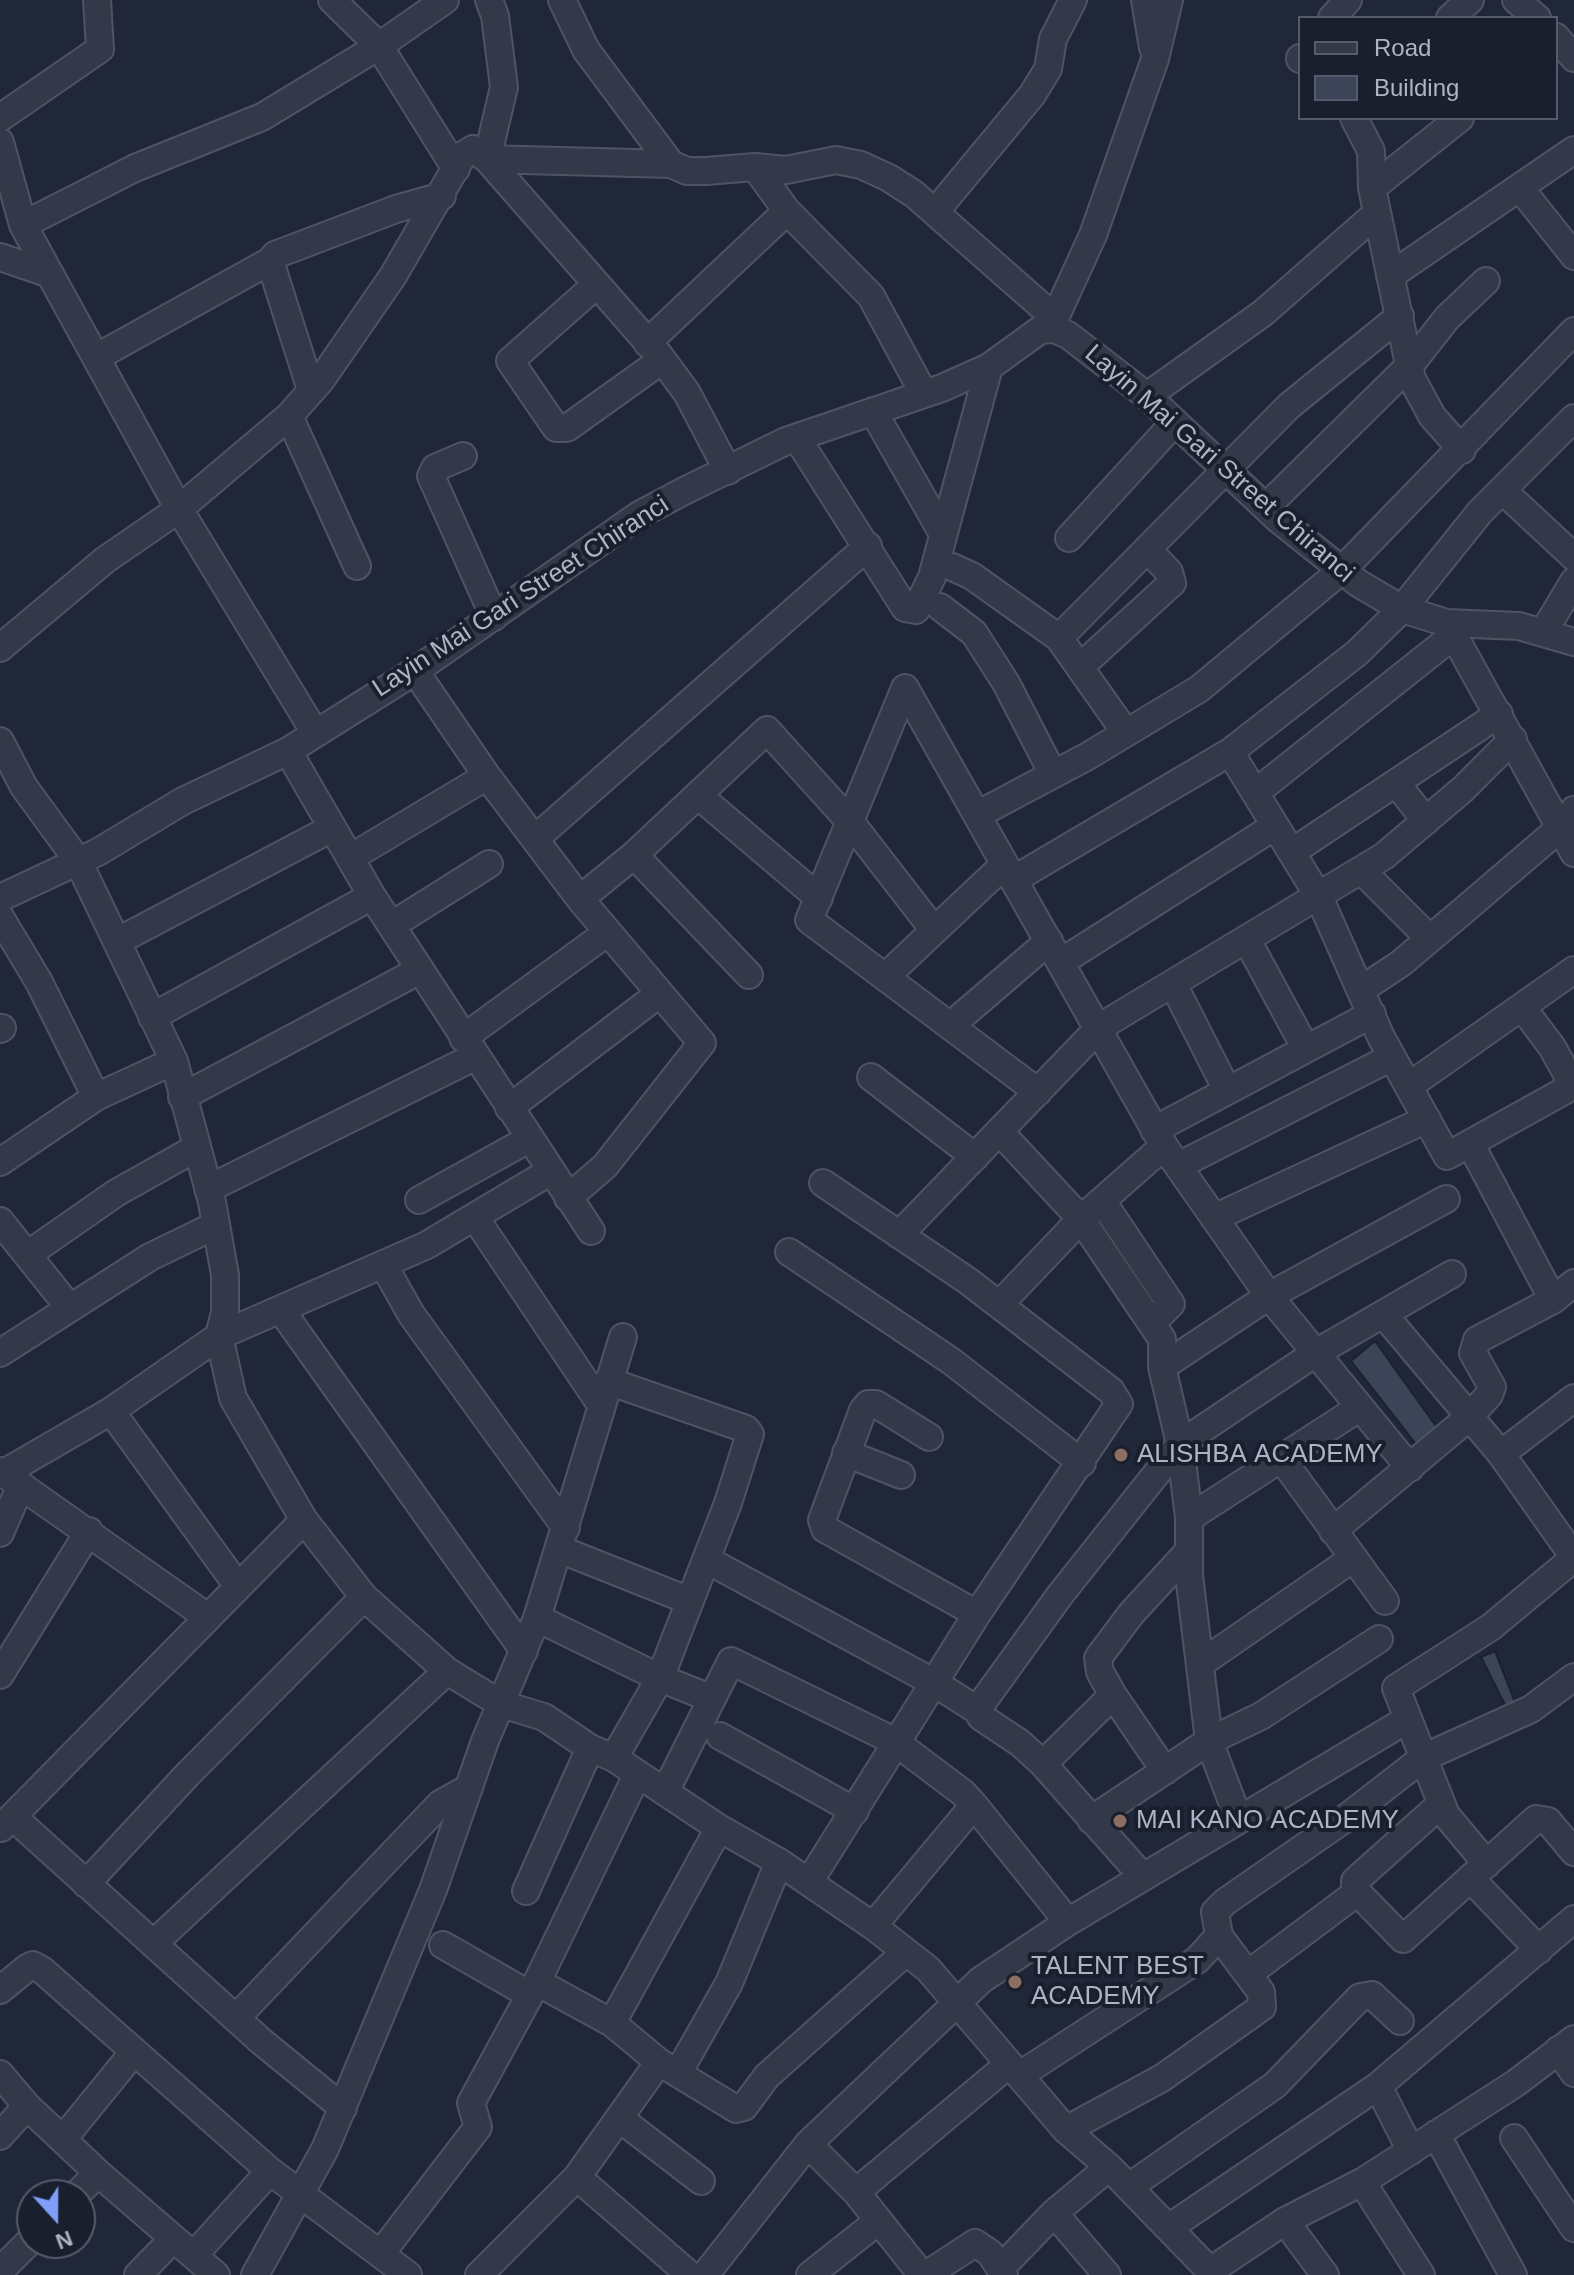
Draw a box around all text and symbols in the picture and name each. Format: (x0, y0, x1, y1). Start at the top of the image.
legend (1298, 16, 1558, 120)
text: Road (1374, 34, 1431, 61)
text: Building (1374, 74, 1459, 101)
street label: Layin Mai Gari Street Chiranci (1078, 338, 1360, 590)
street label: Layin Mai Gari Street Chiranci (367, 489, 675, 705)
place label: ALISHBA ACADEMY (1137, 1439, 1383, 1471)
marker: ALISHBA ACADEMY (1112, 1446, 1130, 1464)
place label: MAI KANO ACADEMY (1136, 1805, 1399, 1837)
marker: MAI KANO ACADEMY (1111, 1812, 1129, 1830)
place label: TALENT BEST ACADEMY (1031, 1951, 1204, 2012)
marker: TALENT BEST ACADEMY (1006, 1973, 1024, 1991)
north arrow (16, 2179, 96, 2259)
text: N (52, 2225, 76, 2255)

